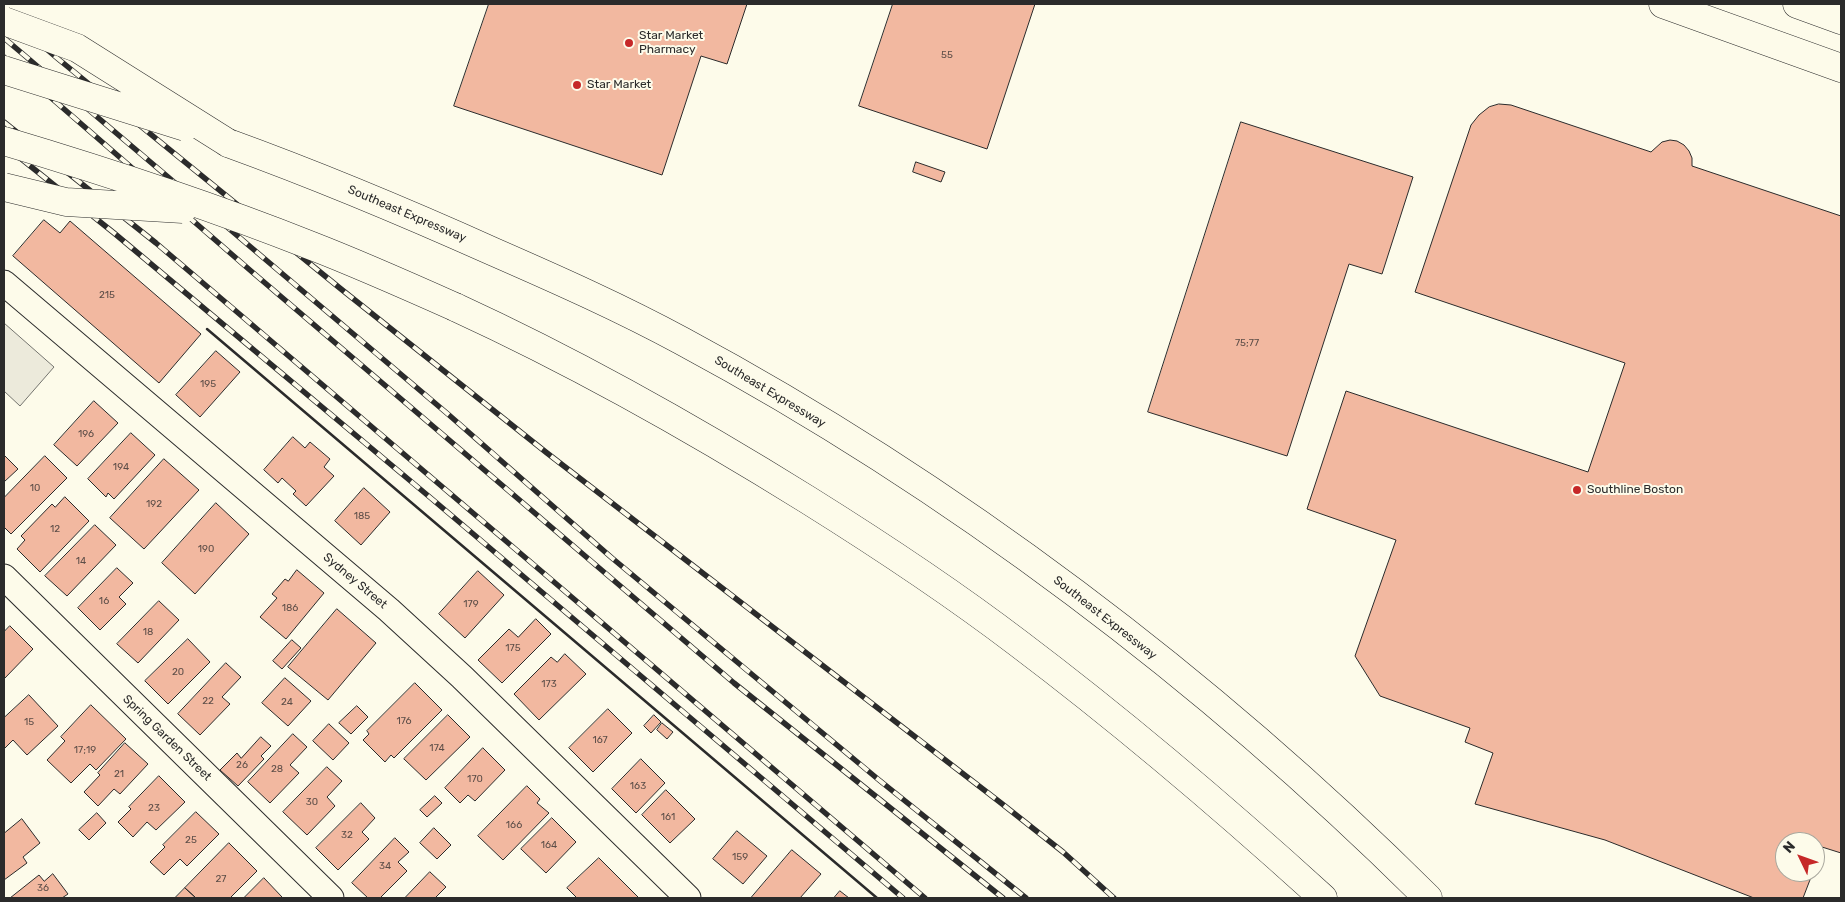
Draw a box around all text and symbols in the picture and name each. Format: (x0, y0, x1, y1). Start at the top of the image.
place label: Star Market Pharmacy (639, 29, 703, 57)
marker: Star Market Pharmacy (623, 37, 635, 49)
house number: 55 (941, 49, 953, 61)
place label: Star Market (587, 78, 651, 92)
marker: Star Market (571, 79, 583, 91)
street label: Southeast Expressway (346, 182, 468, 246)
house number: 215 (99, 289, 115, 301)
house number: 75;77 (1235, 337, 1259, 349)
street label: Southeast Expressway (712, 353, 828, 431)
house number: 195 (200, 378, 216, 390)
house number: 196 (78, 428, 94, 440)
house number: 194 (113, 461, 129, 473)
house number: 10 (30, 482, 40, 494)
place label: Southline Boston (1587, 483, 1683, 497)
marker: Southline Boston (1571, 484, 1583, 496)
house number: 192 (146, 498, 162, 510)
house number: 185 (354, 510, 370, 522)
house number: 12 (50, 523, 60, 535)
house number: 190 (198, 543, 214, 555)
street label: Sydney Street (320, 550, 390, 612)
house number: 14 (76, 555, 86, 567)
street label: Southeast Expressway (1050, 573, 1160, 663)
house number: 16 (99, 595, 109, 607)
house number: 179 (463, 598, 479, 610)
house number: 186 (282, 602, 298, 614)
house number: 18 (143, 626, 153, 638)
house number: 175 (505, 642, 521, 654)
house number: 20 (172, 666, 184, 678)
house number: 173 (541, 678, 557, 690)
street label: Spring Garden Street (120, 692, 214, 784)
house number: 22 (202, 695, 214, 707)
house number: 24 (281, 696, 293, 708)
house number: 176 (396, 715, 412, 727)
house number: 15 (24, 716, 34, 728)
house number: 167 (592, 734, 608, 746)
house number: 174 (429, 742, 445, 754)
house number: 17;19 (74, 744, 96, 756)
house number: 26 (236, 759, 248, 771)
house number: 28 (271, 763, 283, 775)
house number: 21 (114, 768, 124, 780)
house number: 170 (467, 773, 483, 785)
house number: 163 (630, 780, 646, 792)
house number: 30 (306, 796, 318, 808)
house number: 23 (148, 802, 160, 814)
house number: 161 (661, 811, 675, 823)
house number: 166 (506, 819, 522, 831)
house number: 32 (341, 829, 353, 841)
north arrow (1775, 832, 1825, 882)
house number: 25 (185, 834, 197, 846)
text: N (1780, 838, 1799, 857)
house number: 164 (541, 839, 557, 851)
house number: 159 (732, 851, 748, 863)
house number: 34 (379, 860, 391, 872)
house number: 27 (216, 873, 226, 885)
house number: 36 (37, 882, 49, 894)

